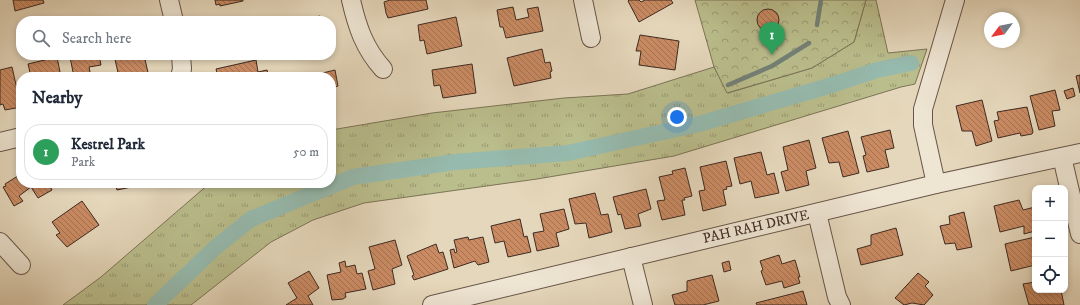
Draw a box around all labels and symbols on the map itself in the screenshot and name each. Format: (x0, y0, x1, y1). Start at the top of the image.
north arrow (984, 12, 1020, 48)
pin: 1 (759, 22, 785, 55)
your location (667, 107, 687, 127)
street label: PAH RAH DRIVE (701, 206, 811, 248)

